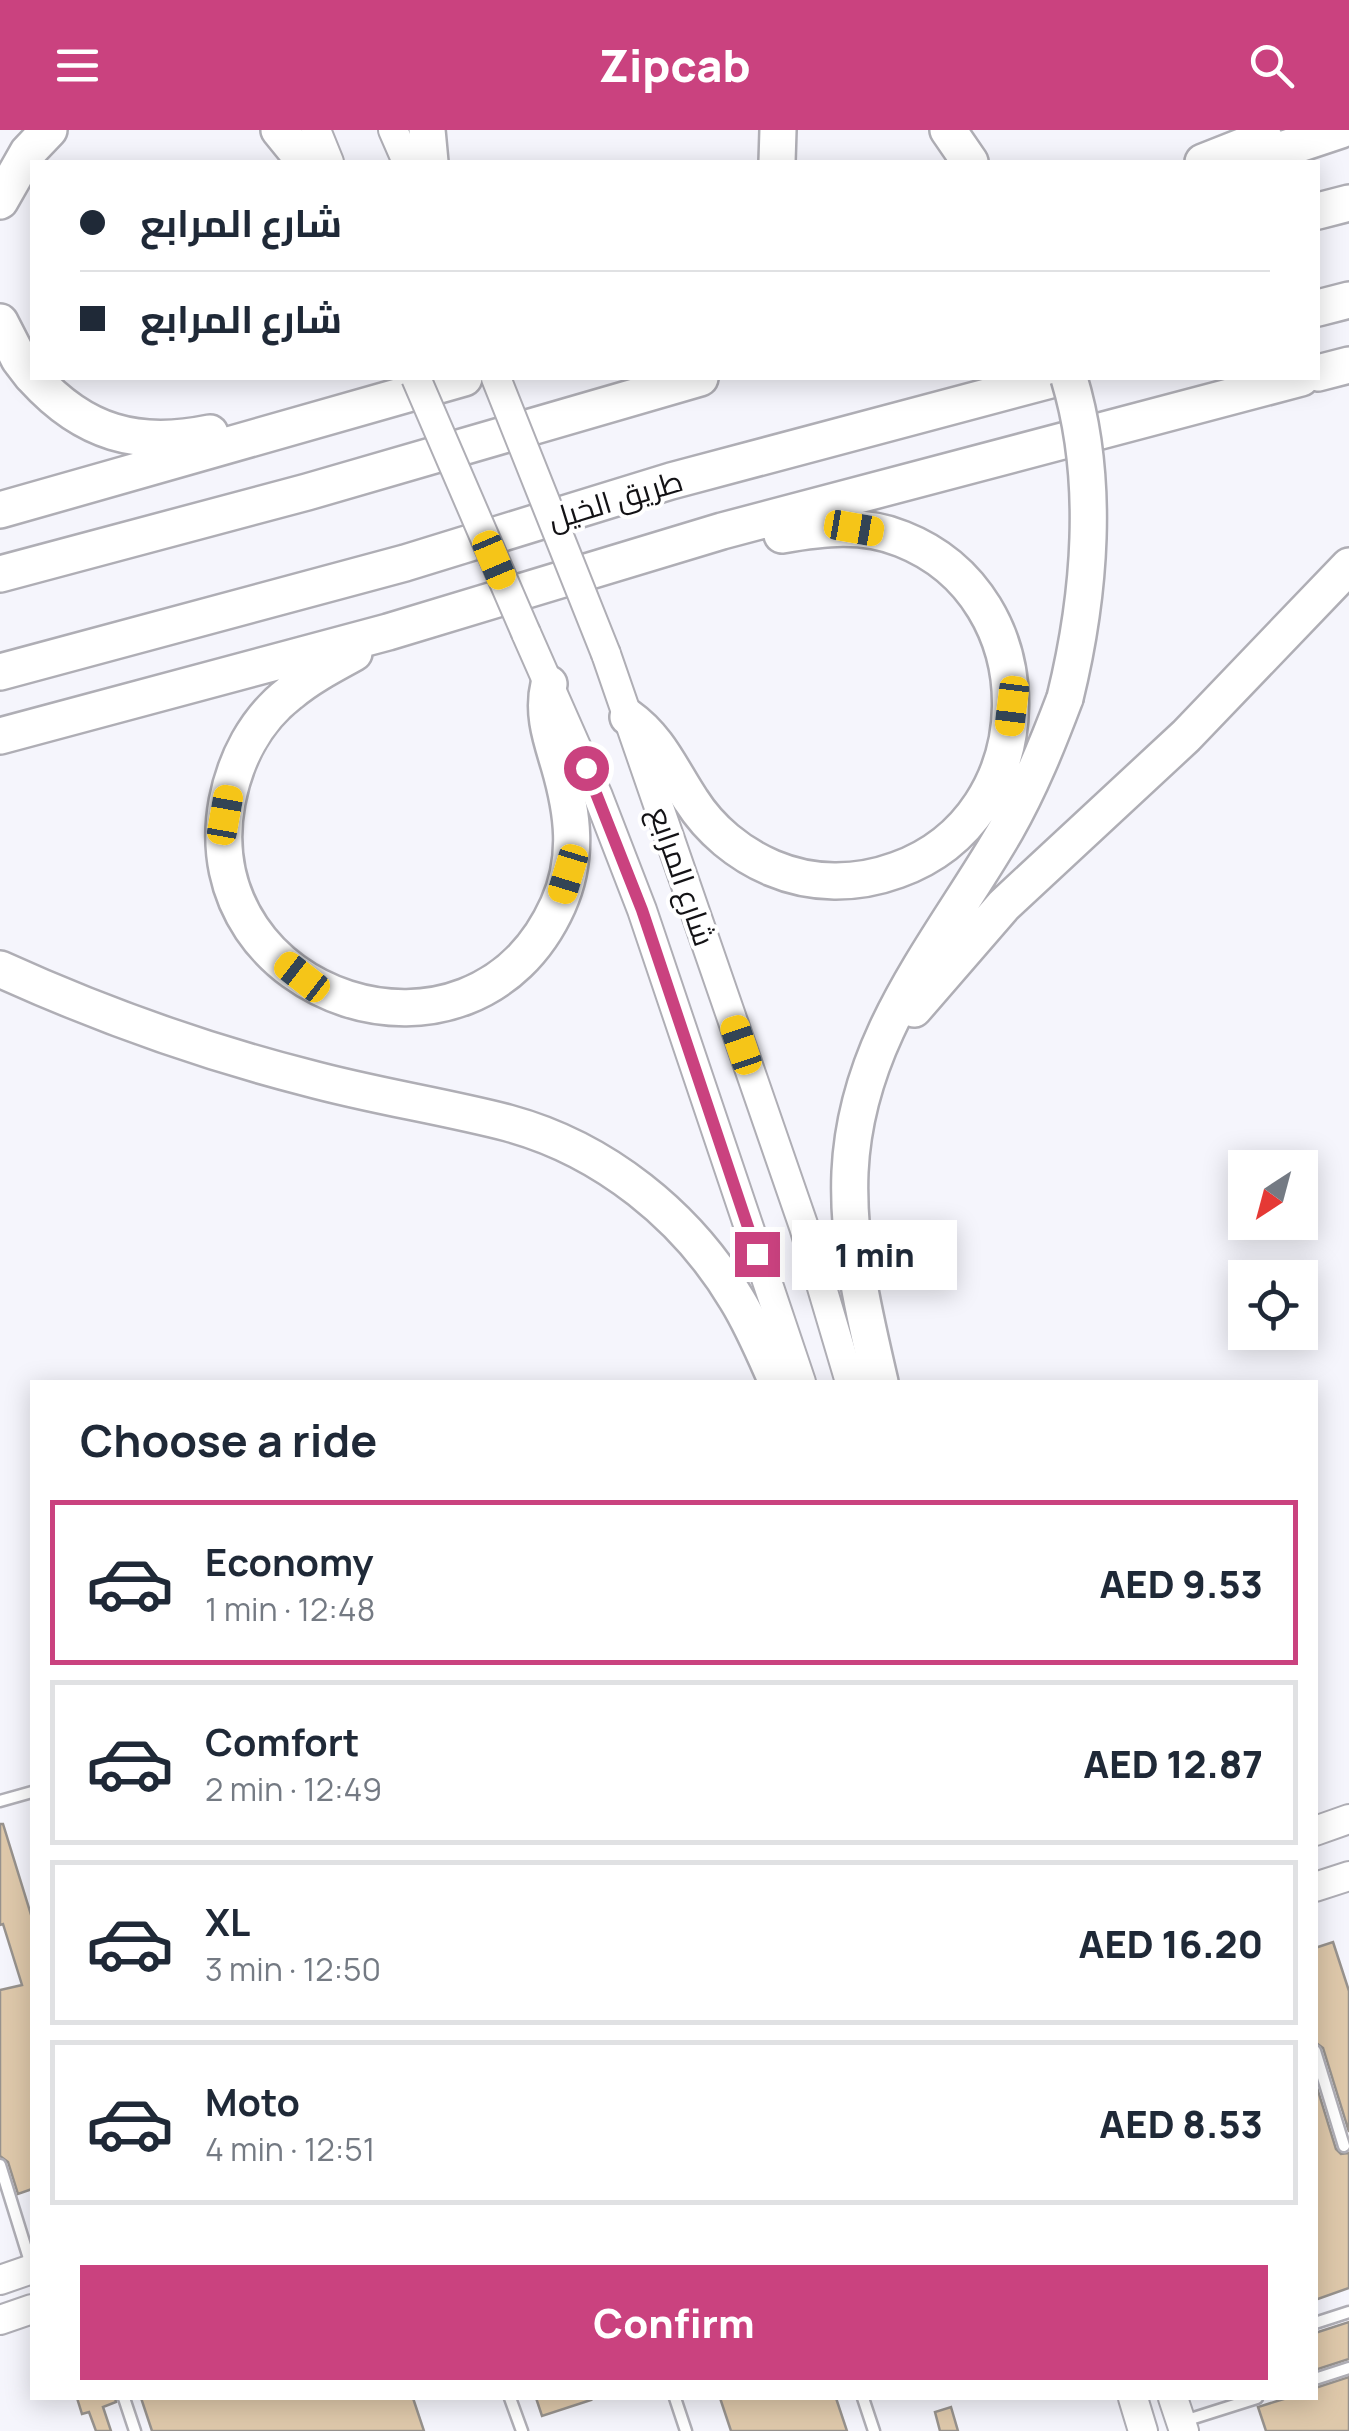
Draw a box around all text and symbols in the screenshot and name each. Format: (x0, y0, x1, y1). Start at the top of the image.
text: Zipcab (598, 34, 751, 96)
icon: menu (50, 38, 105, 93)
icon: search (1244, 38, 1299, 93)
text: شارع المرابع (140, 196, 342, 248)
text: شارع المرابع (140, 292, 342, 344)
street label: طريق الخيل (543, 459, 687, 539)
car (822, 508, 886, 548)
car (468, 527, 520, 593)
car (993, 674, 1031, 738)
route start (564, 746, 609, 791)
car (205, 783, 245, 847)
street label: شارع المرابع (639, 801, 726, 951)
car (545, 841, 591, 907)
car (269, 947, 335, 1007)
car (717, 1012, 765, 1078)
north arrow (1228, 1150, 1318, 1240)
map controls (1228, 1150, 1318, 1350)
callout: 1 min (792, 1219, 957, 1289)
route end (735, 1232, 780, 1277)
text: 1 min (834, 1233, 915, 1277)
button: locate (1228, 1260, 1318, 1350)
text: Choose a ride (80, 1409, 377, 1471)
text: Economy (205, 1535, 374, 1587)
icon: car (85, 1538, 175, 1628)
text: AED 9.53 (1099, 1557, 1263, 1609)
text: 1 min · 12:48 (205, 1587, 375, 1631)
text: Comfort (205, 1715, 359, 1767)
icon: car (85, 1718, 175, 1808)
text: AED 12.87 (1083, 1737, 1263, 1789)
text: 2 min · 12:49 (205, 1767, 382, 1811)
text: XL (205, 1895, 250, 1947)
icon: car (85, 1898, 175, 1988)
text: AED 16.20 (1078, 1917, 1263, 1969)
text: 3 min · 12:50 (205, 1947, 381, 1991)
text: Moto (205, 2075, 300, 2127)
icon: car (85, 2078, 175, 2168)
text: AED 8.53 (1099, 2097, 1263, 2149)
text: 4 min · 12:51 (205, 2127, 375, 2171)
button: Confirm (80, 2265, 1268, 2380)

